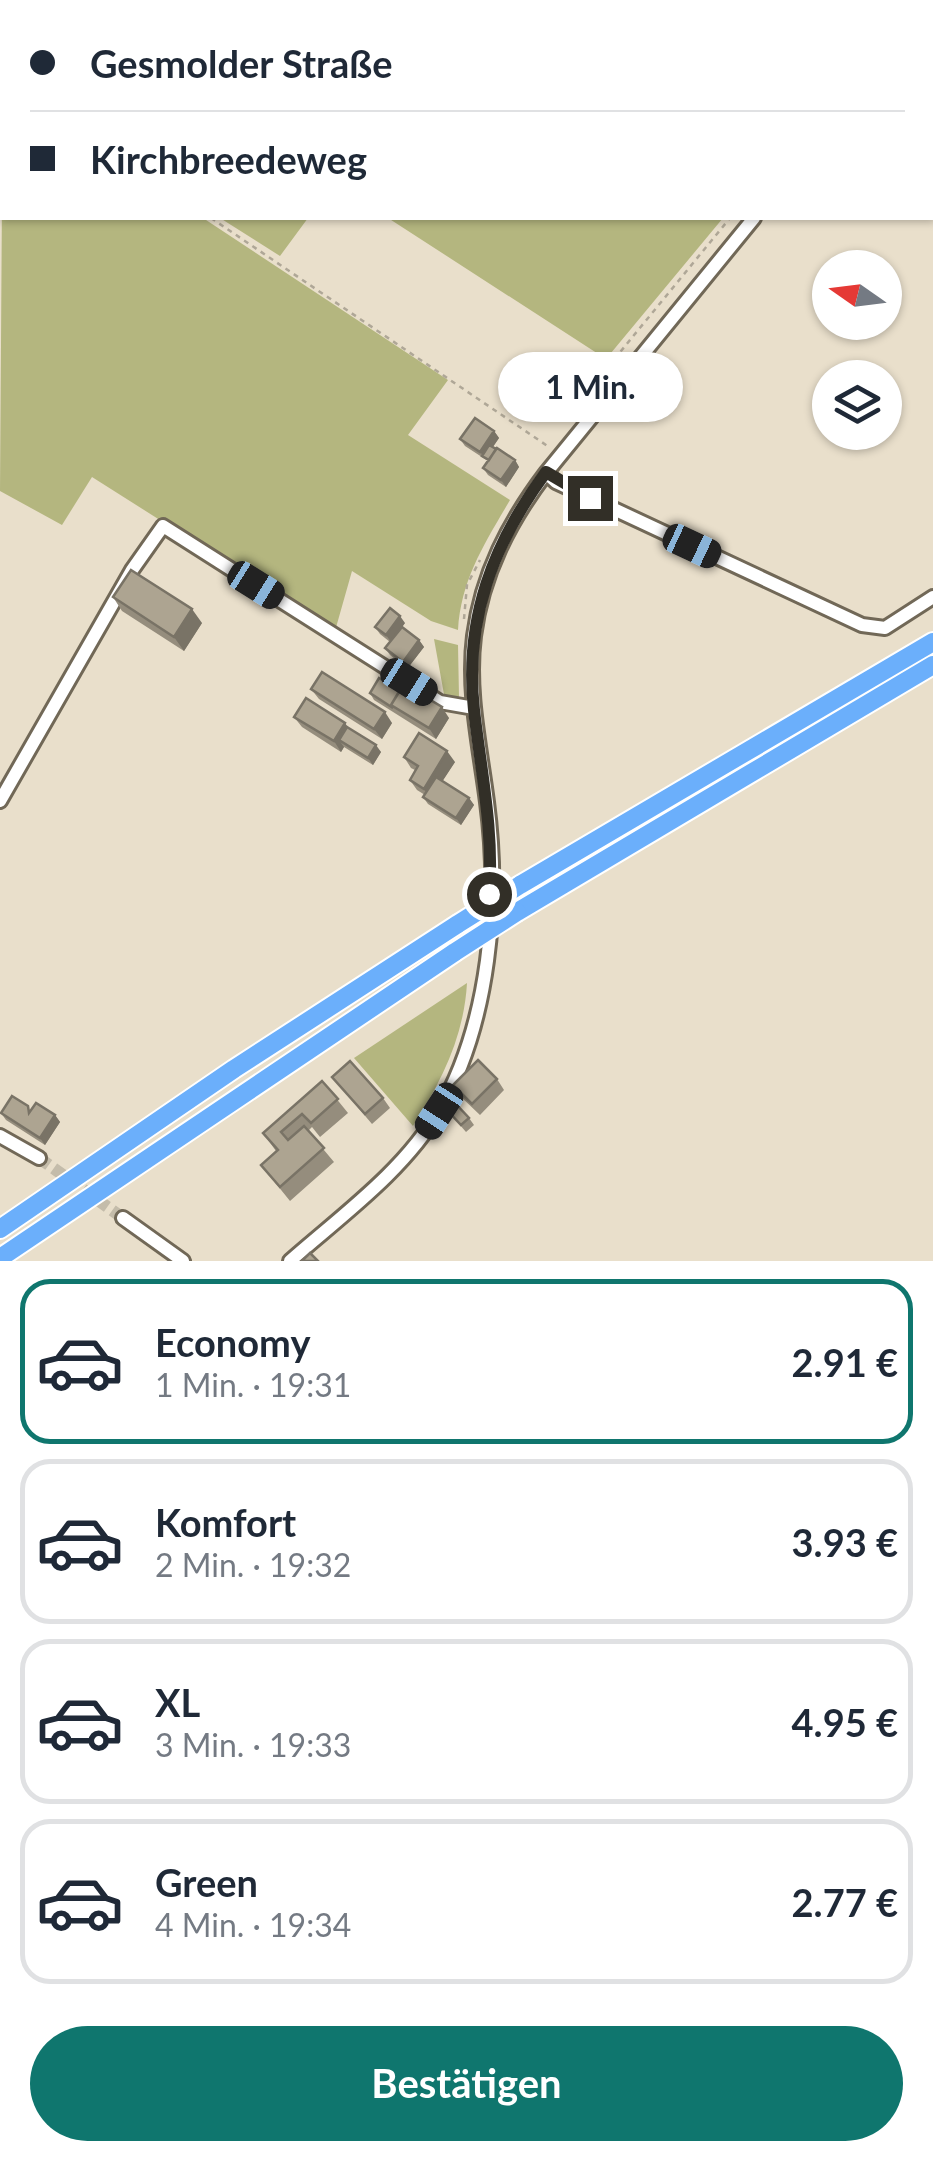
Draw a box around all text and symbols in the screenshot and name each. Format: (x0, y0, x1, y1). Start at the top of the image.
text: Gesmolder Straße (90, 40, 392, 86)
text: Kirchbreedeweg (90, 136, 367, 182)
north arrow (812, 250, 902, 340)
map controls (812, 250, 902, 450)
callout: 1 Min. (498, 353, 682, 423)
button: layers (812, 360, 902, 450)
text: 1 Min. (545, 367, 636, 406)
route end (568, 476, 613, 521)
car (658, 520, 726, 572)
car (223, 556, 289, 614)
car (376, 653, 442, 711)
route start (467, 872, 512, 917)
car (410, 1078, 468, 1144)
icon: car (35, 1317, 125, 1407)
text: Economy (155, 1319, 310, 1365)
text: 2.91 € (792, 1339, 898, 1385)
text: 1 Min. · 19:31 (155, 1365, 351, 1404)
icon: car (35, 1497, 125, 1587)
text: Komfort (155, 1499, 296, 1545)
text: 3.93 € (792, 1519, 898, 1565)
text: 2 Min. · 19:32 (155, 1545, 351, 1584)
icon: car (35, 1677, 125, 1767)
text: XL (155, 1679, 200, 1725)
text: 4.95 € (792, 1699, 898, 1745)
text: 3 Min. · 19:33 (155, 1725, 351, 1764)
icon: car (35, 1857, 125, 1947)
text: Green (155, 1859, 258, 1905)
text: 2.77 € (792, 1879, 898, 1925)
text: 4 Min. · 19:34 (155, 1905, 351, 1944)
button: Bestätigen (30, 2026, 903, 2141)

